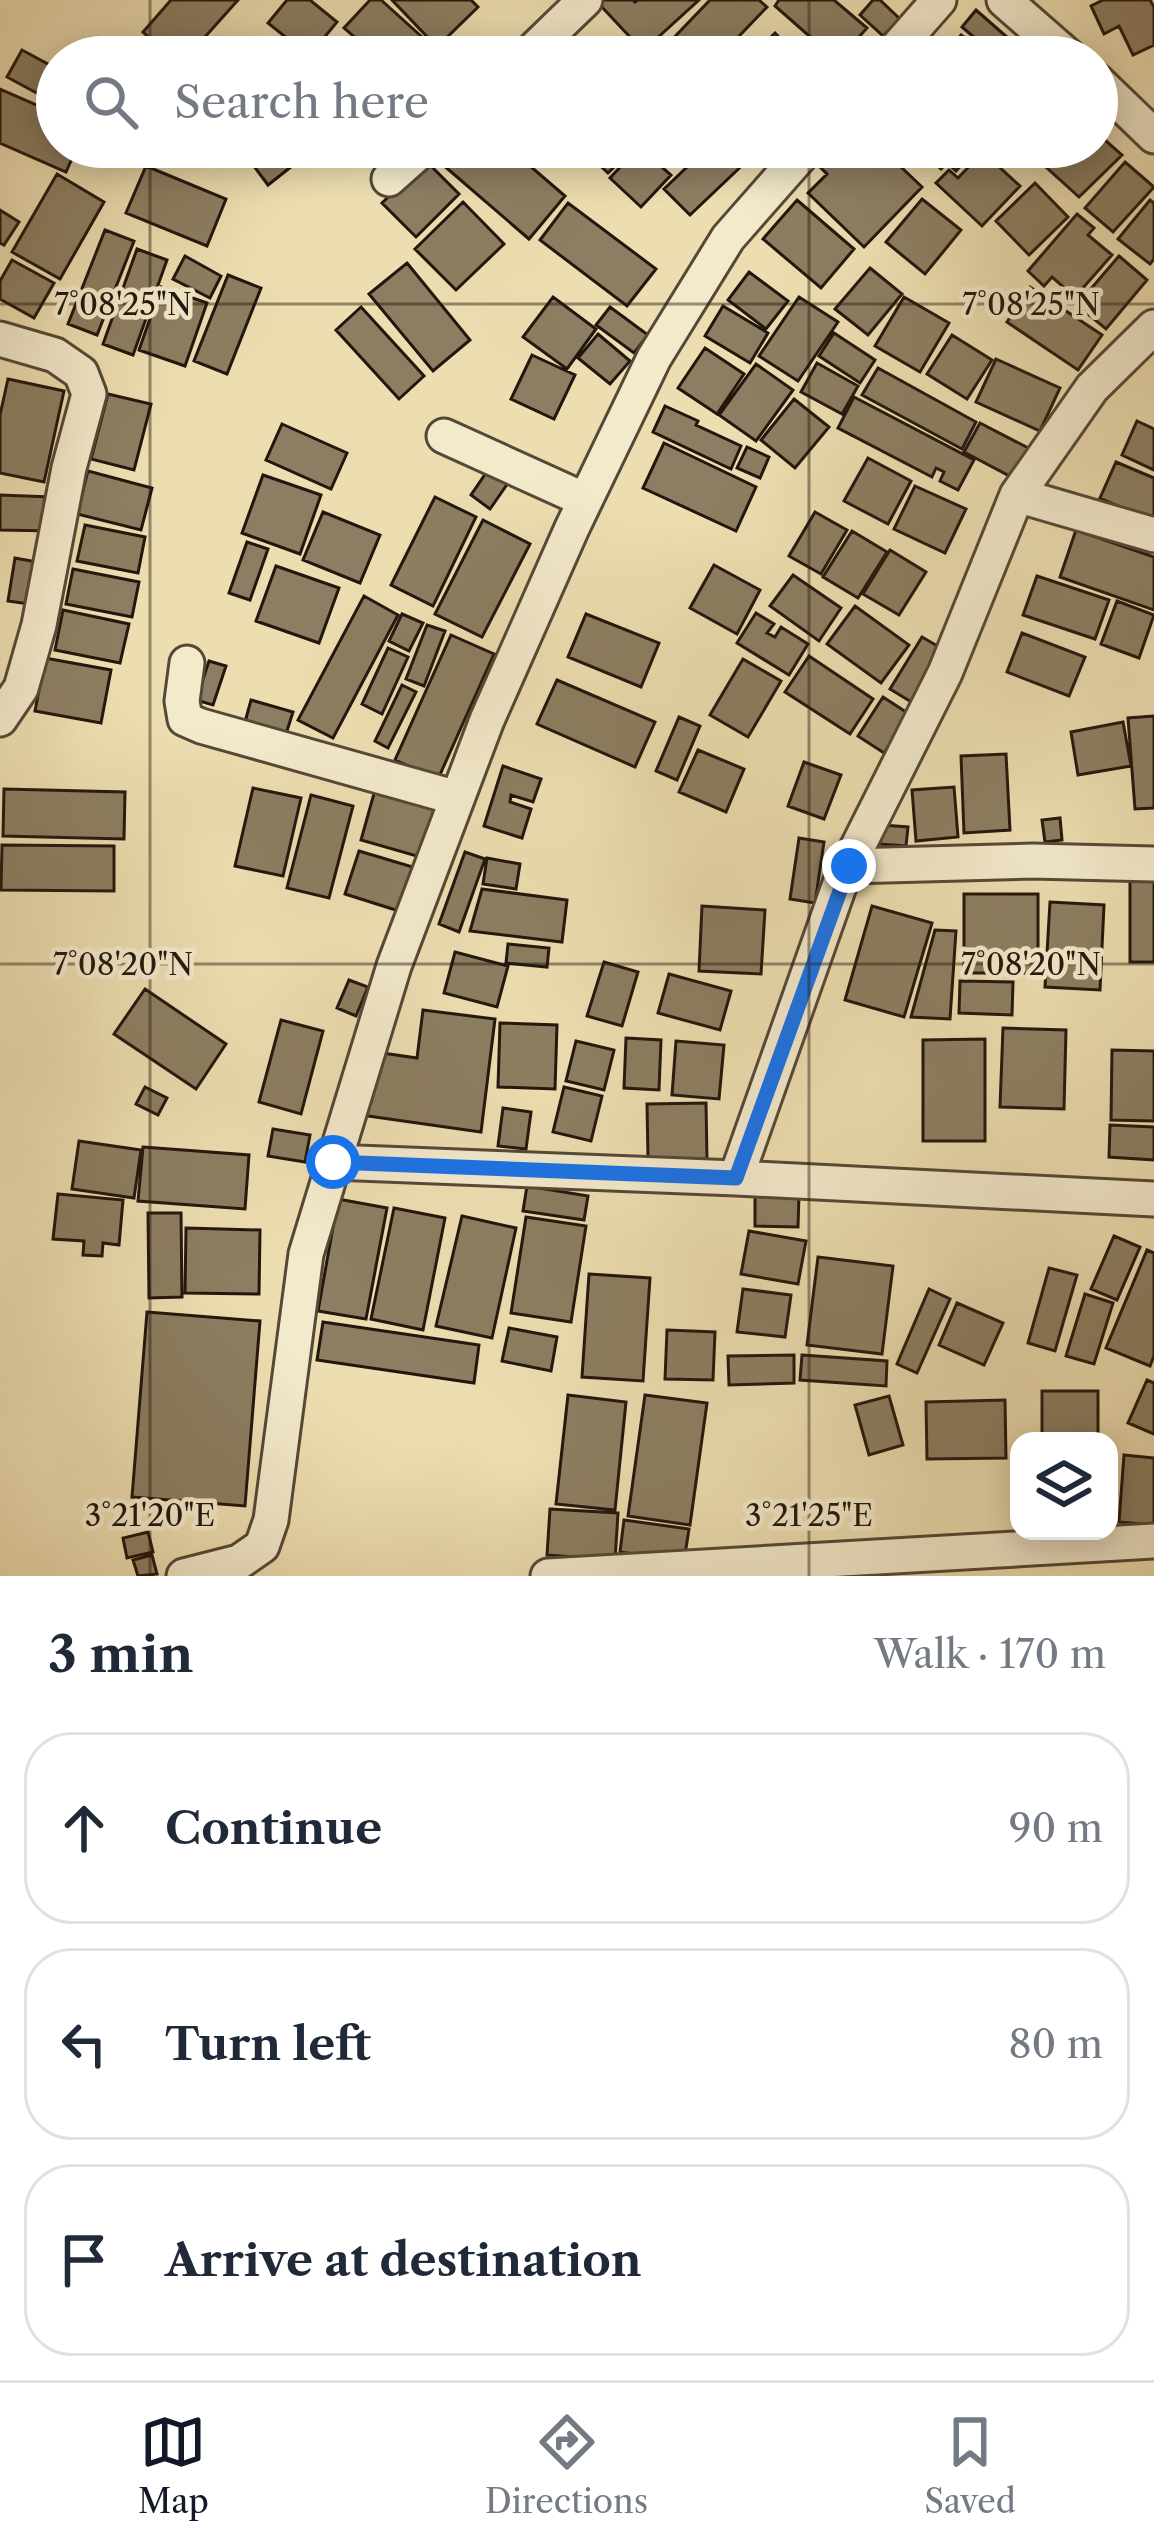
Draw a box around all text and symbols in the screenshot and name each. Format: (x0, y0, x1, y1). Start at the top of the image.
search box (36, 36, 1118, 168)
icon: search (78, 69, 144, 135)
text: Search here (174, 74, 429, 130)
text: 7°08'25"N (54, 286, 192, 323)
text: 7°08'25"N (962, 286, 1100, 323)
route end (822, 839, 876, 893)
text: 7°08'20"N (53, 946, 193, 983)
text: 7°08'20"N (961, 946, 1101, 983)
route start (306, 1135, 360, 1189)
map controls (1010, 1432, 1118, 1540)
button: layers (1010, 1432, 1118, 1540)
text: 3°21'20"E (85, 1497, 215, 1534)
text: 3°21'25"E (745, 1497, 873, 1534)
text: 3 min (48, 1623, 194, 1685)
text: Walk · 170 m (874, 1630, 1106, 1678)
icon: ahead (51, 1795, 117, 1861)
text: Continue (165, 1800, 382, 1856)
text: 90 m (1009, 1804, 1103, 1852)
icon: left (51, 2011, 117, 2077)
text: Turn left (165, 2016, 371, 2072)
text: 80 m (1008, 2020, 1103, 2068)
icon: arrive (51, 2227, 117, 2293)
text: Arrive at destination (165, 2232, 642, 2288)
tab: Map (138, 2409, 209, 2522)
tab: Directions (485, 2409, 648, 2522)
tab: Saved (924, 2409, 1016, 2522)

